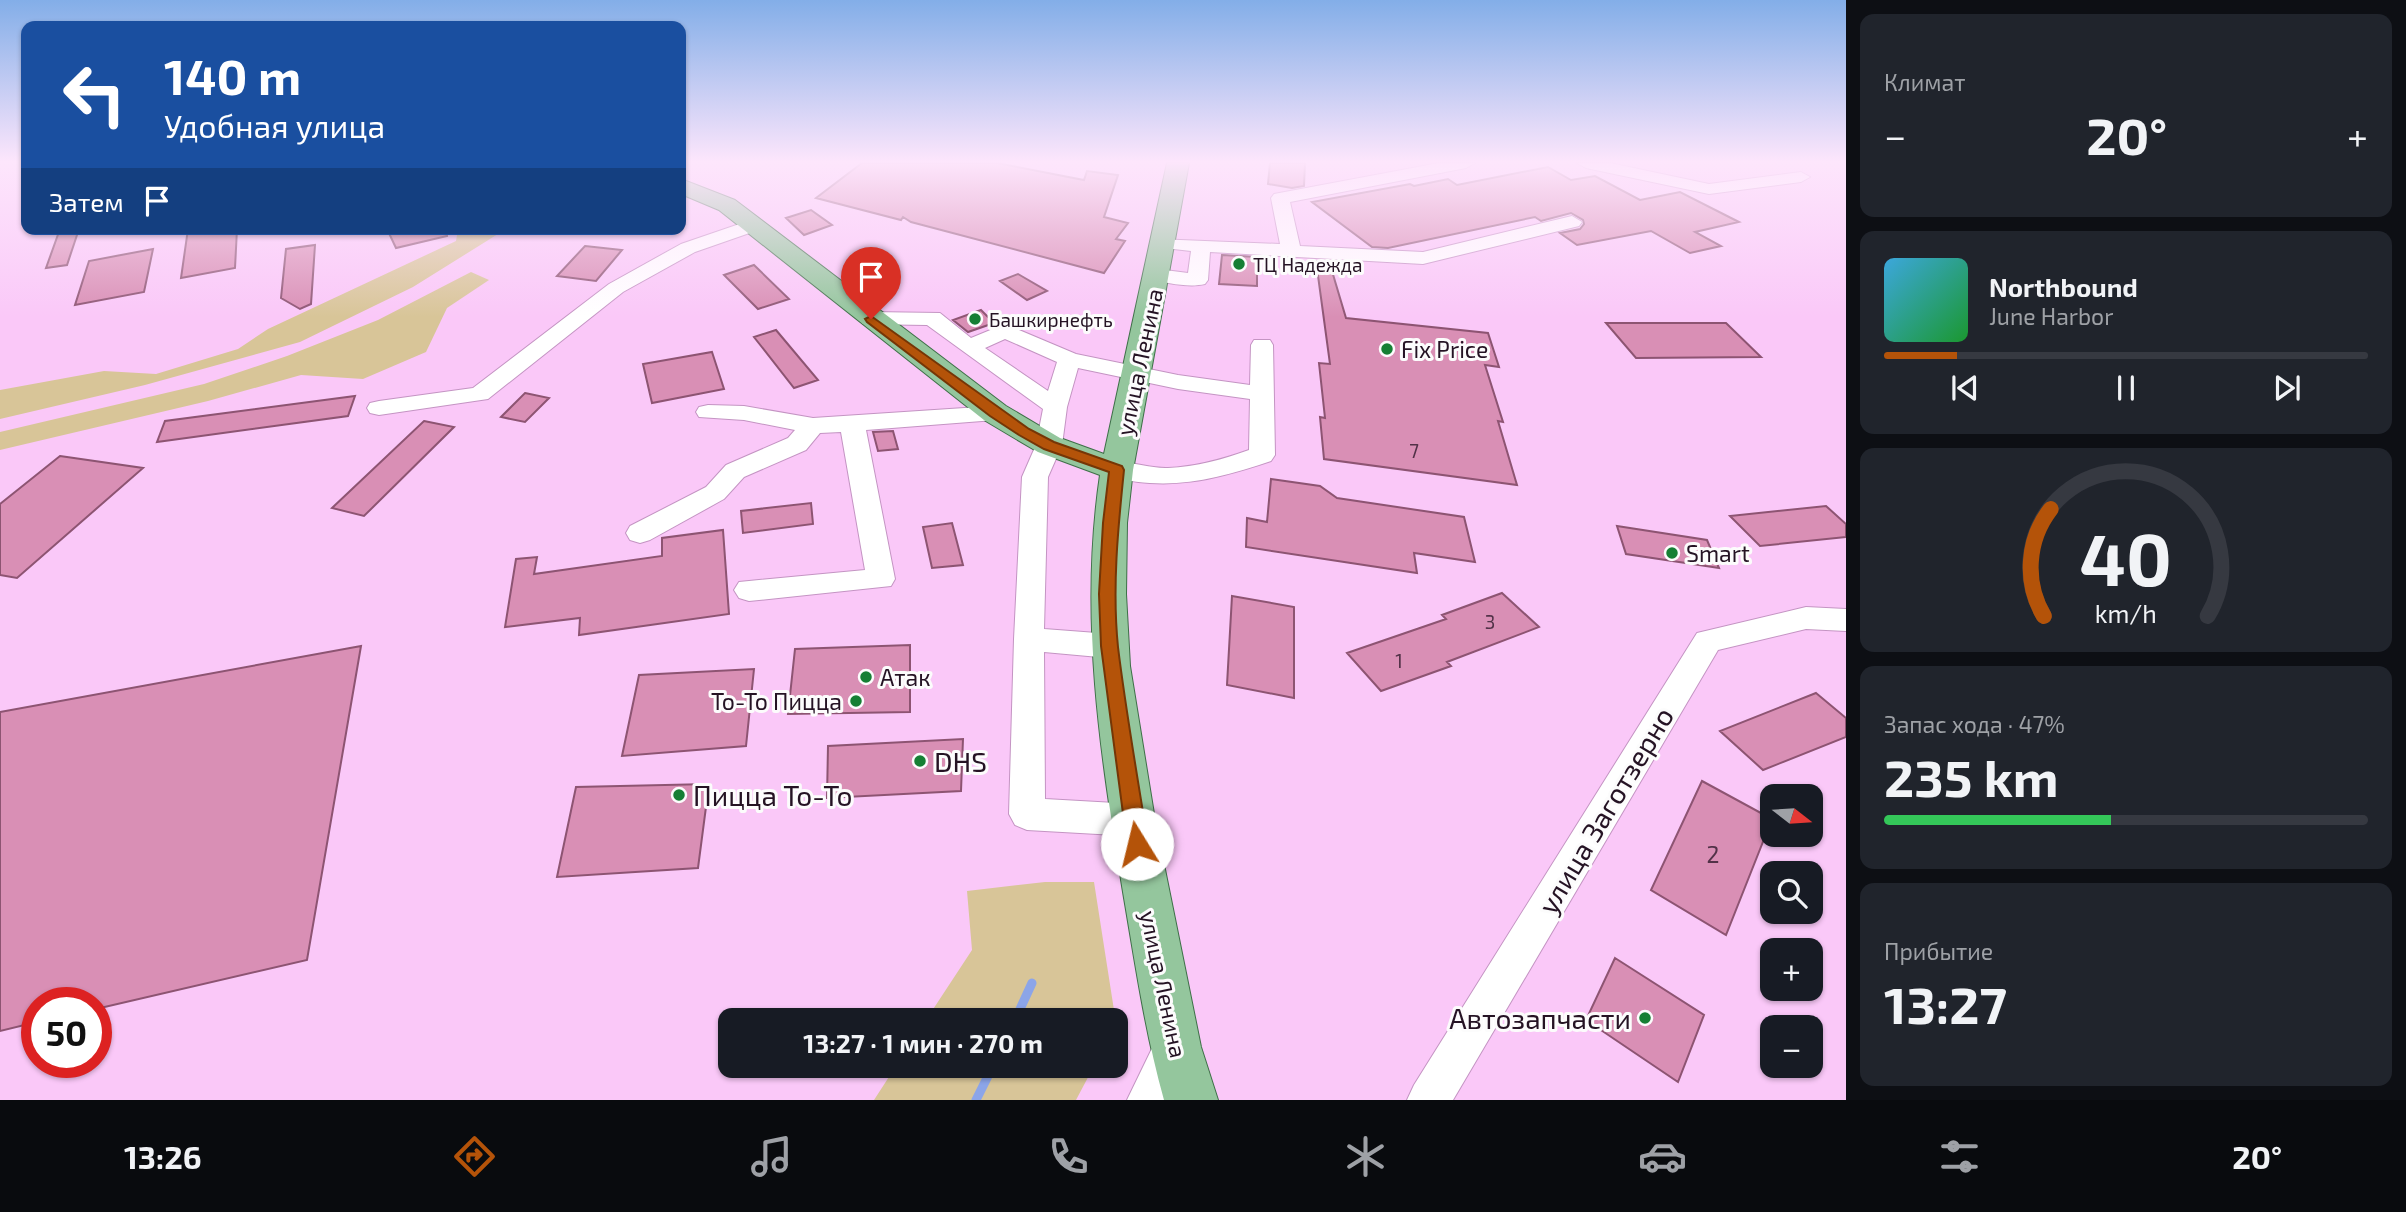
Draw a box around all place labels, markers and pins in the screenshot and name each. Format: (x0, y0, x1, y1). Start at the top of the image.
pin (841, 247, 901, 319)
place label: ТЦ Надежда (1253, 253, 1362, 276)
marker: ТЦ Надежда (1231, 256, 1247, 272)
place label: Башкирнефть (989, 308, 1113, 331)
marker: Башкирнефть (967, 311, 983, 327)
place label: Fix Price (1401, 335, 1488, 363)
marker: Fix Price (1379, 341, 1395, 357)
place label: Smart (1686, 539, 1750, 567)
marker: Smart (1664, 545, 1680, 561)
place label: Атак (880, 663, 931, 691)
marker: Атак (858, 669, 874, 685)
place label: То-То Пицца (711, 687, 842, 715)
marker: То-То Пицца (848, 693, 864, 709)
place label: DHS (934, 744, 987, 778)
marker: DHS (912, 753, 928, 769)
place label: Пицца То-То (693, 778, 852, 812)
marker: Пицца То-То (671, 787, 687, 803)
place label: Автозапчасти (1449, 1001, 1631, 1035)
marker: Автозапчасти (1637, 1010, 1653, 1026)

